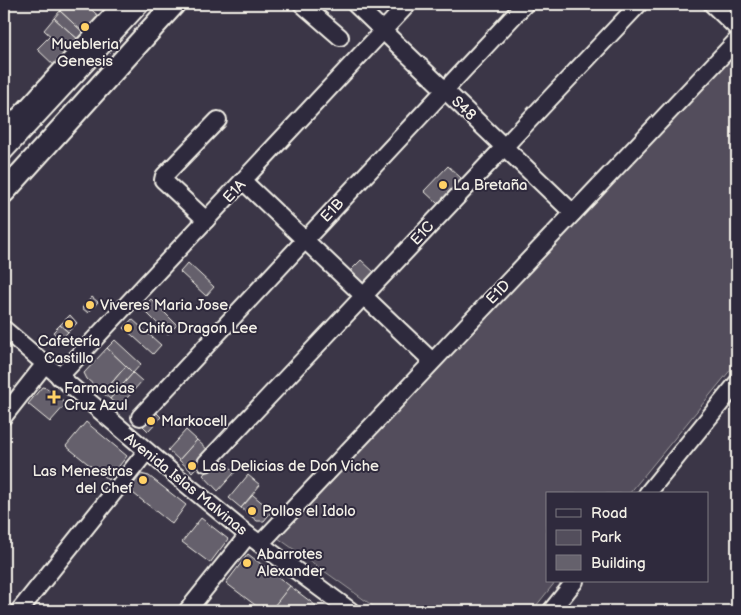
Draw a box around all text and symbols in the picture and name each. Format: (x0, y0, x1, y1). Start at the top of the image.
marker: Muebleria Genesis (79, 21, 91, 33)
place label: Muebleria Genesis (51, 35, 119, 71)
street label: S48 (447, 92, 480, 125)
street label: E1A (219, 175, 250, 207)
place label: La Bretaña (453, 176, 528, 195)
marker: La Bretaña (437, 179, 449, 191)
street label: E1B (317, 194, 348, 226)
street label: E1C (406, 217, 439, 249)
street label: E1D (482, 276, 514, 309)
place label: Viveres Maria Jose (100, 296, 228, 315)
marker: Viveres Maria Jose (84, 299, 96, 311)
marker: Cafetería Castillo (63, 318, 75, 330)
place label: Chifa Dragon Lee (138, 319, 257, 338)
marker: Chifa Dragon Lee (122, 322, 134, 334)
place label: Cafetería Castillo (38, 332, 100, 368)
place label: Farmacias Cruz Azul (64, 379, 135, 415)
marker: Farmacias Cruz Azul (48, 391, 60, 403)
place label: Markocell (161, 412, 227, 431)
marker: Markocell (145, 415, 157, 427)
street label: Avenida Islas Malvinas (120, 429, 252, 540)
place label: Las Delicias de Don Viche (202, 457, 379, 476)
marker: Las Delicias de Don Viche (186, 460, 198, 472)
place label: Las Menestras del Chef (33, 462, 134, 498)
marker: Las Menestras del Chef (137, 474, 149, 486)
legend (546, 492, 708, 582)
place label: Pollos el Idolo (262, 502, 356, 521)
text: Road (591, 504, 627, 523)
marker: Pollos el Idolo (246, 505, 258, 517)
text: Park (591, 528, 622, 547)
place label: Abarrotes Alexander (257, 545, 325, 581)
text: Building (591, 554, 646, 573)
marker: Abarrotes Alexander (241, 557, 253, 569)

